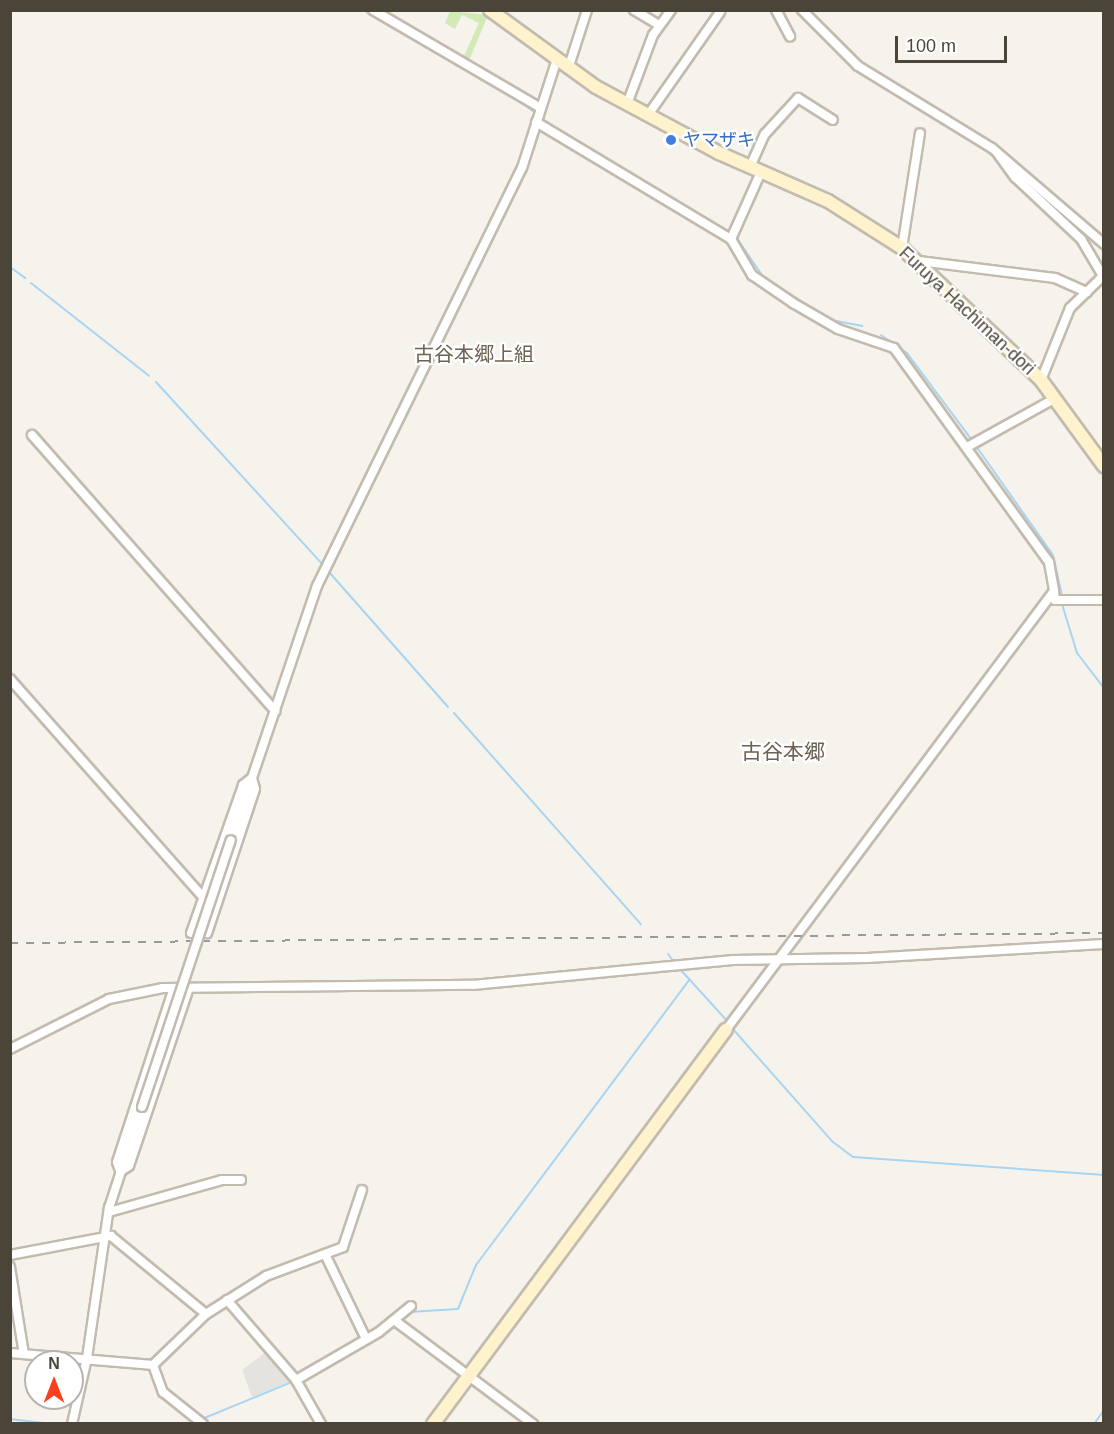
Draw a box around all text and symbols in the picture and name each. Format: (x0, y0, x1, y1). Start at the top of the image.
scale bar (898, 24, 1010, 62)
text: 100 m (906, 36, 956, 56)
place label: ヤマザキ (683, 129, 755, 151)
marker: ヤマザキ (664, 133, 678, 147)
street label: Furuya Hachiman-dori (895, 242, 1039, 380)
district label: 古谷本郷上組 (414, 342, 534, 366)
district label: 古谷本郷 (741, 739, 825, 765)
north arrow (24, 1350, 84, 1410)
text: N (48, 1355, 60, 1372)

